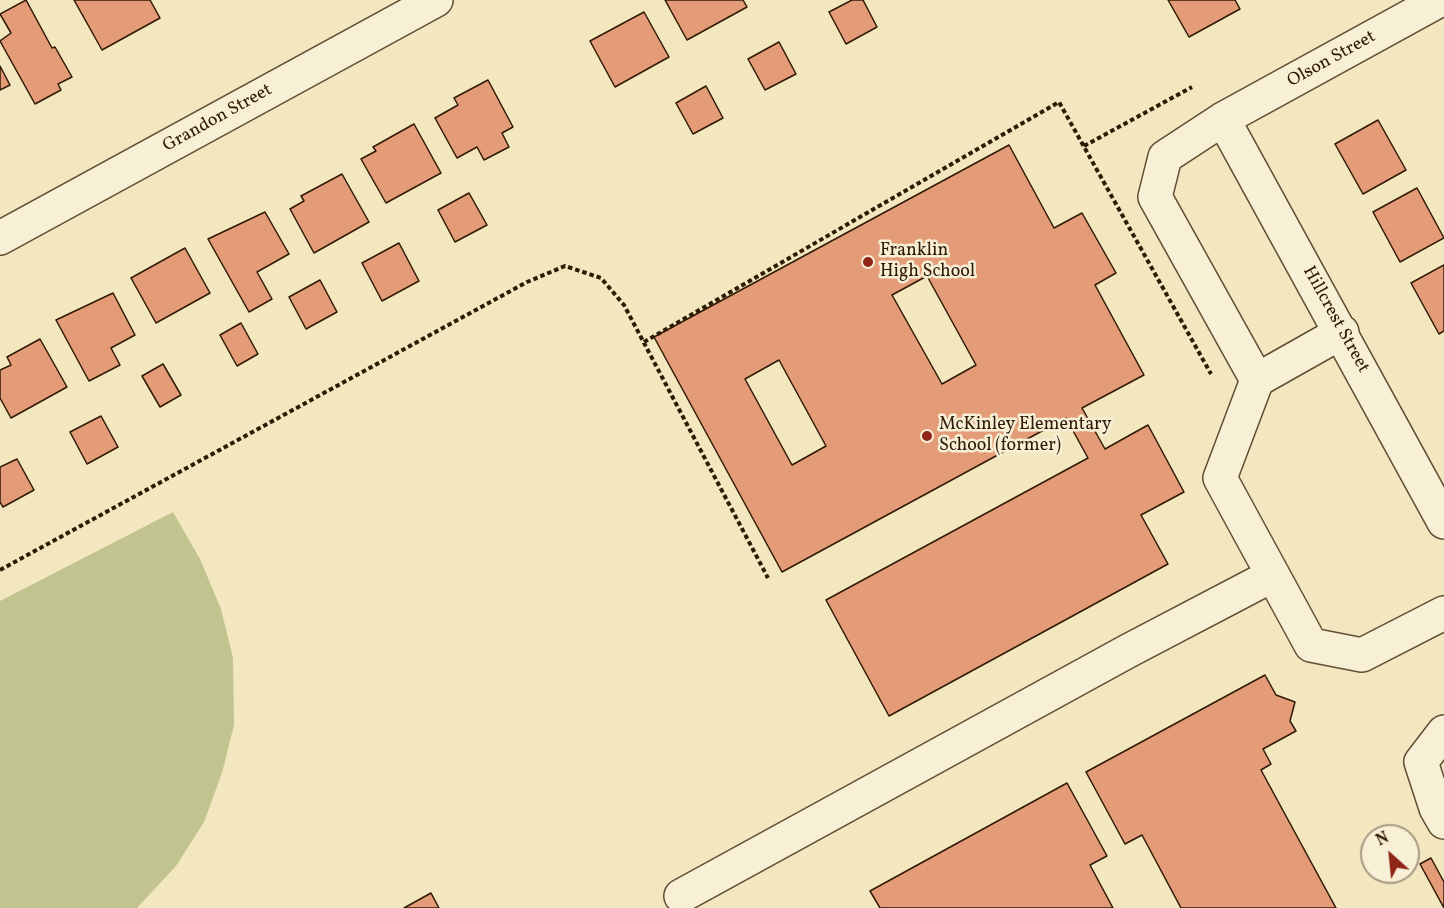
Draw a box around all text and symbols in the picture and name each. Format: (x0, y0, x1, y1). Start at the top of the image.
street label: Olson Street (1284, 27, 1380, 93)
street label: Grandon Street (160, 80, 276, 158)
place label: Franklin High School (880, 241, 975, 284)
marker: Franklin High School (861, 255, 875, 269)
street label: Hillcrest Street (1297, 263, 1373, 377)
place label: McKinley Elementary School (former) (939, 415, 1111, 458)
marker: McKinley Elementary School (former) (920, 429, 934, 443)
north arrow (1360, 824, 1420, 884)
text: N (1373, 827, 1393, 852)

